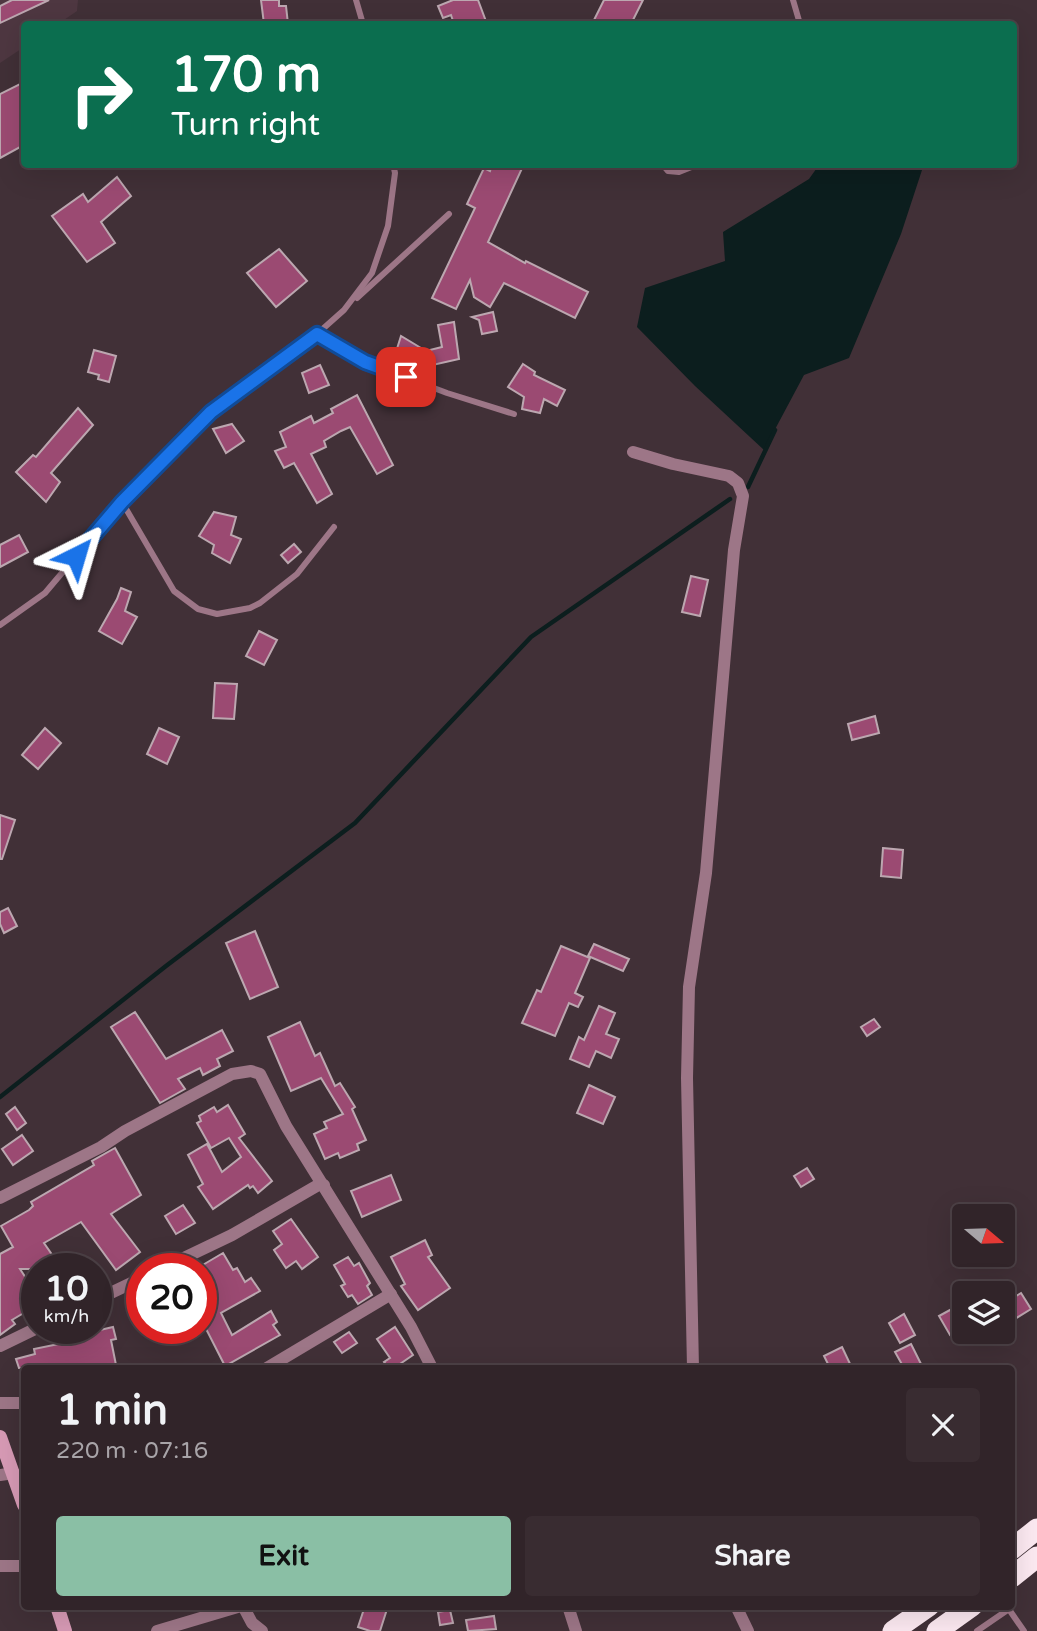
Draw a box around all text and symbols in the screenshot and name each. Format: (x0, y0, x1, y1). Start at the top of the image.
text: 170 m (171, 46, 321, 105)
icon: right (56, 49, 147, 140)
text: Turn right (171, 106, 320, 144)
pin (376, 347, 436, 407)
icon: arrive (387, 358, 425, 396)
position arrow (39, 519, 113, 593)
north arrow (952, 1204, 1015, 1267)
map controls (952, 1204, 1015, 1344)
speed limit sign: 20 (126, 1253, 217, 1344)
text: 10 (45, 1268, 88, 1310)
button: layers (952, 1281, 1015, 1344)
text: km/h (44, 1305, 89, 1327)
text: 1 min (56, 1385, 168, 1436)
button: close (906, 1388, 980, 1462)
text: 220 m · 07:16 (56, 1437, 208, 1465)
button: Exit (56, 1516, 511, 1596)
button: Share (525, 1516, 980, 1596)

